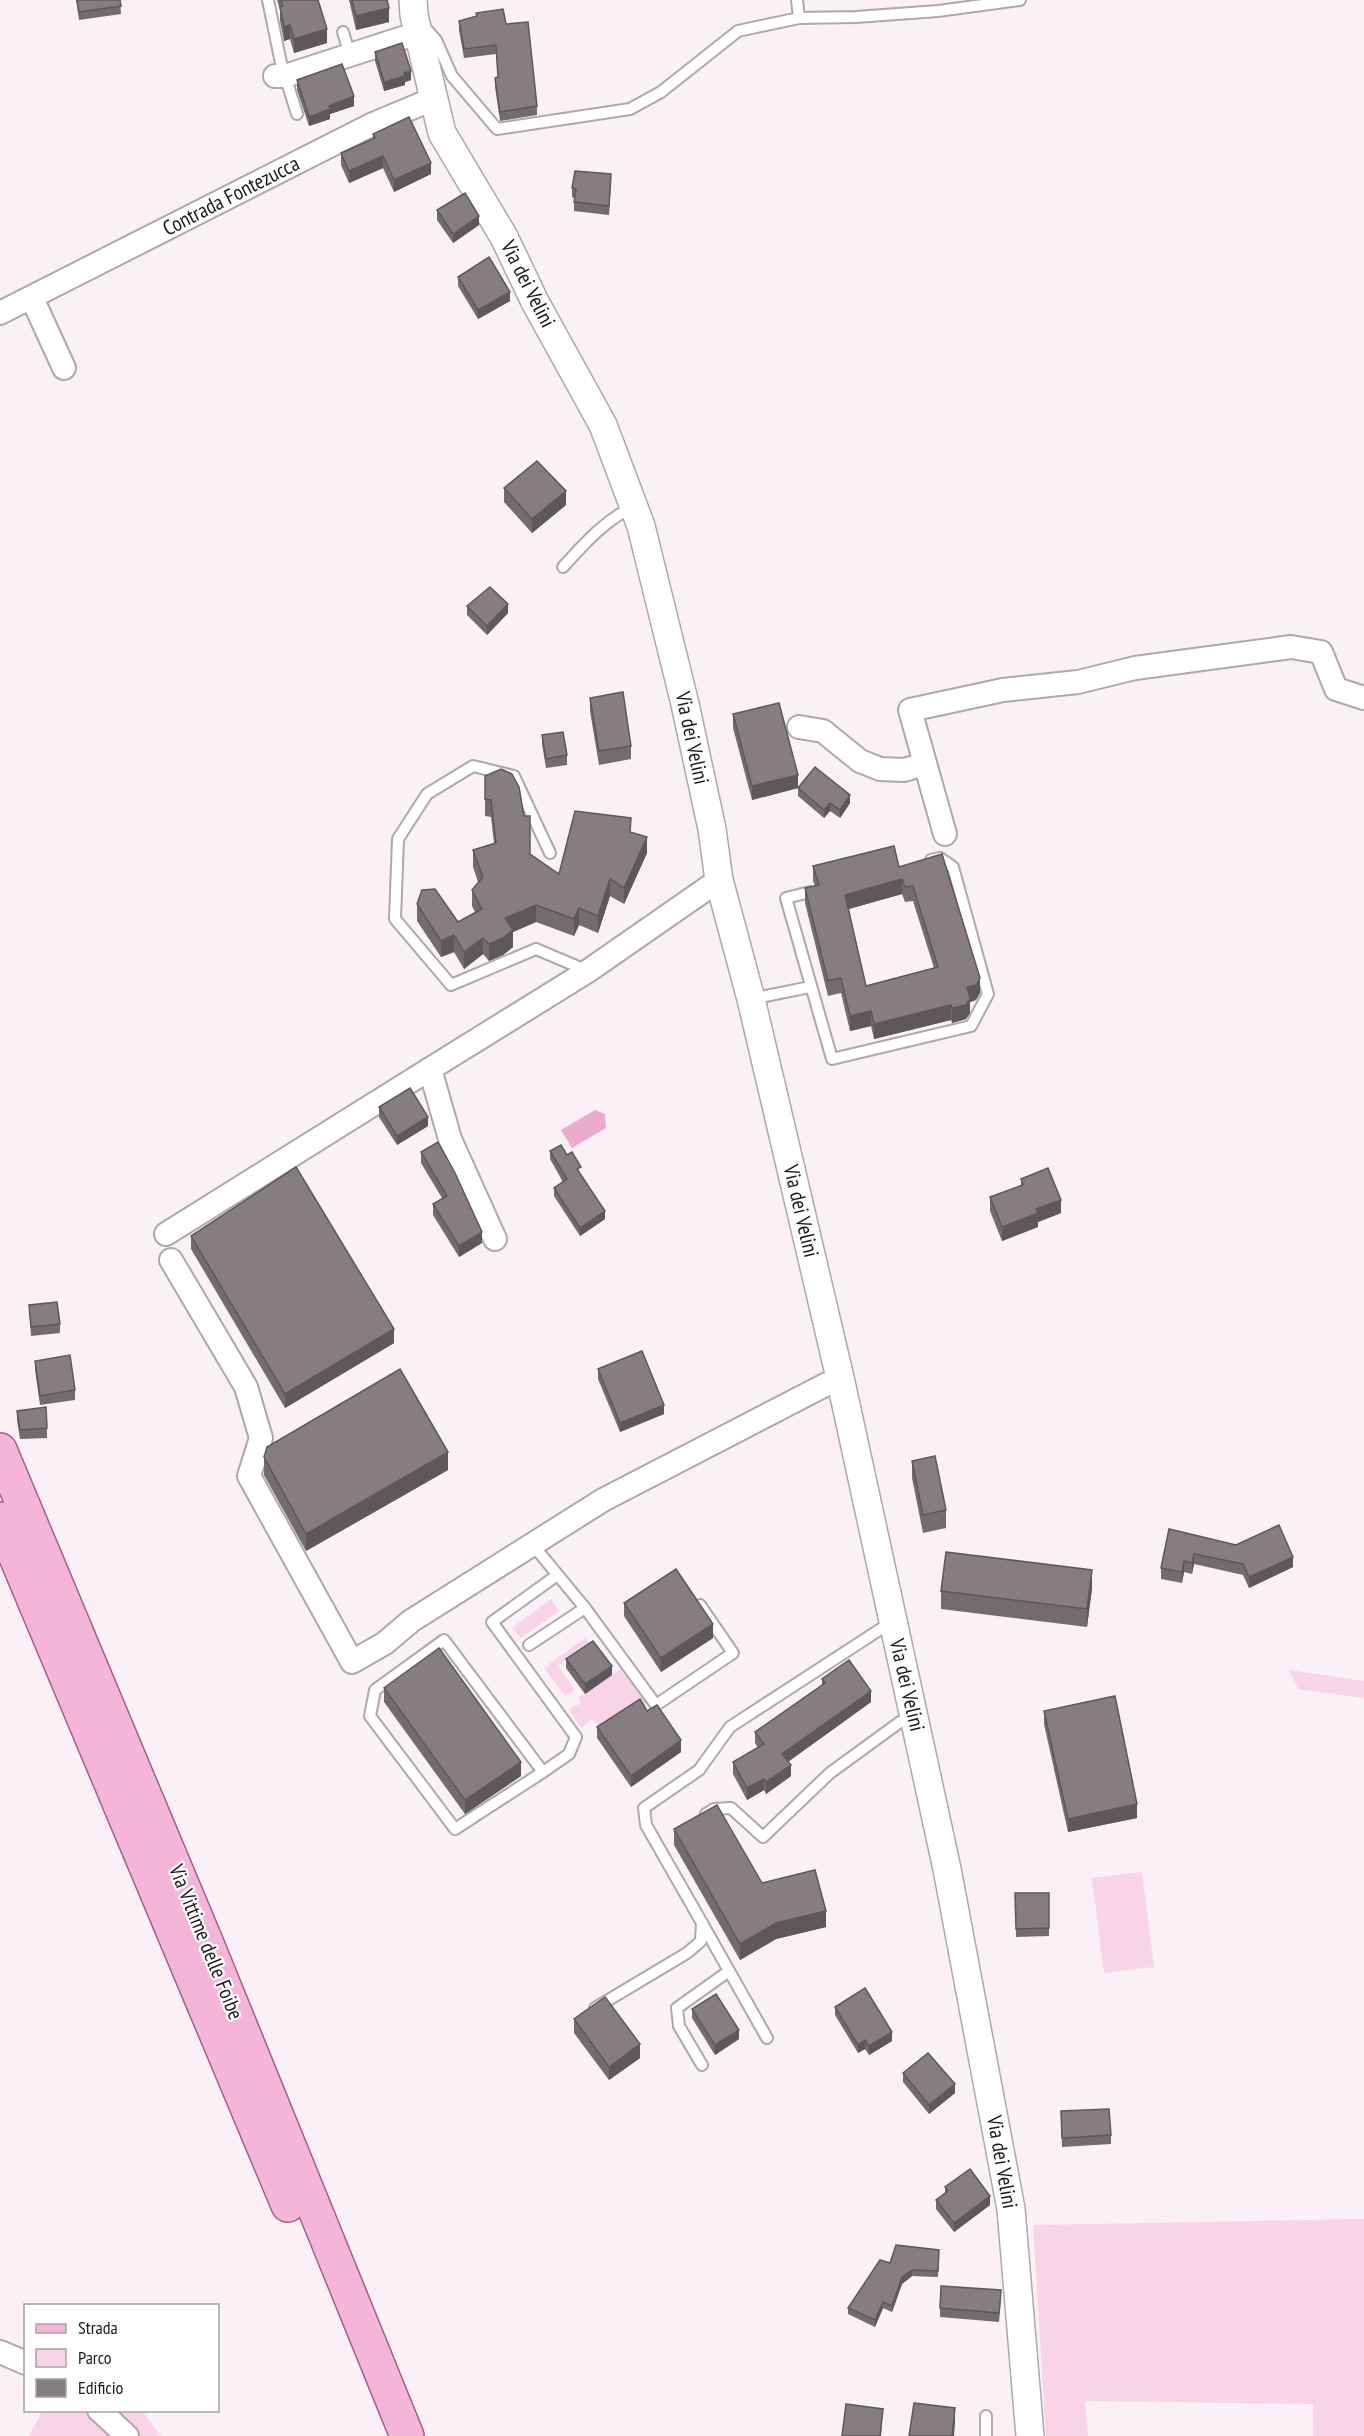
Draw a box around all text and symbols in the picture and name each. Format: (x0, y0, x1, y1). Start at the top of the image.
street label: Contrada Fontezucca (158, 149, 304, 242)
street label: Via dei Velini (495, 235, 562, 332)
street label: Via dei Velini (669, 688, 715, 787)
street label: Via dei Velini (778, 1161, 825, 1260)
street label: Via dei Velini (884, 1635, 931, 1734)
street label: Via Vittime delle Foibe (163, 1860, 250, 2023)
street label: Via dei Velini (981, 2112, 1024, 2211)
legend (24, 2304, 219, 2412)
text: Strada (78, 2316, 118, 2339)
text: Parco (78, 2346, 112, 2369)
text: Edificio (78, 2376, 124, 2399)

